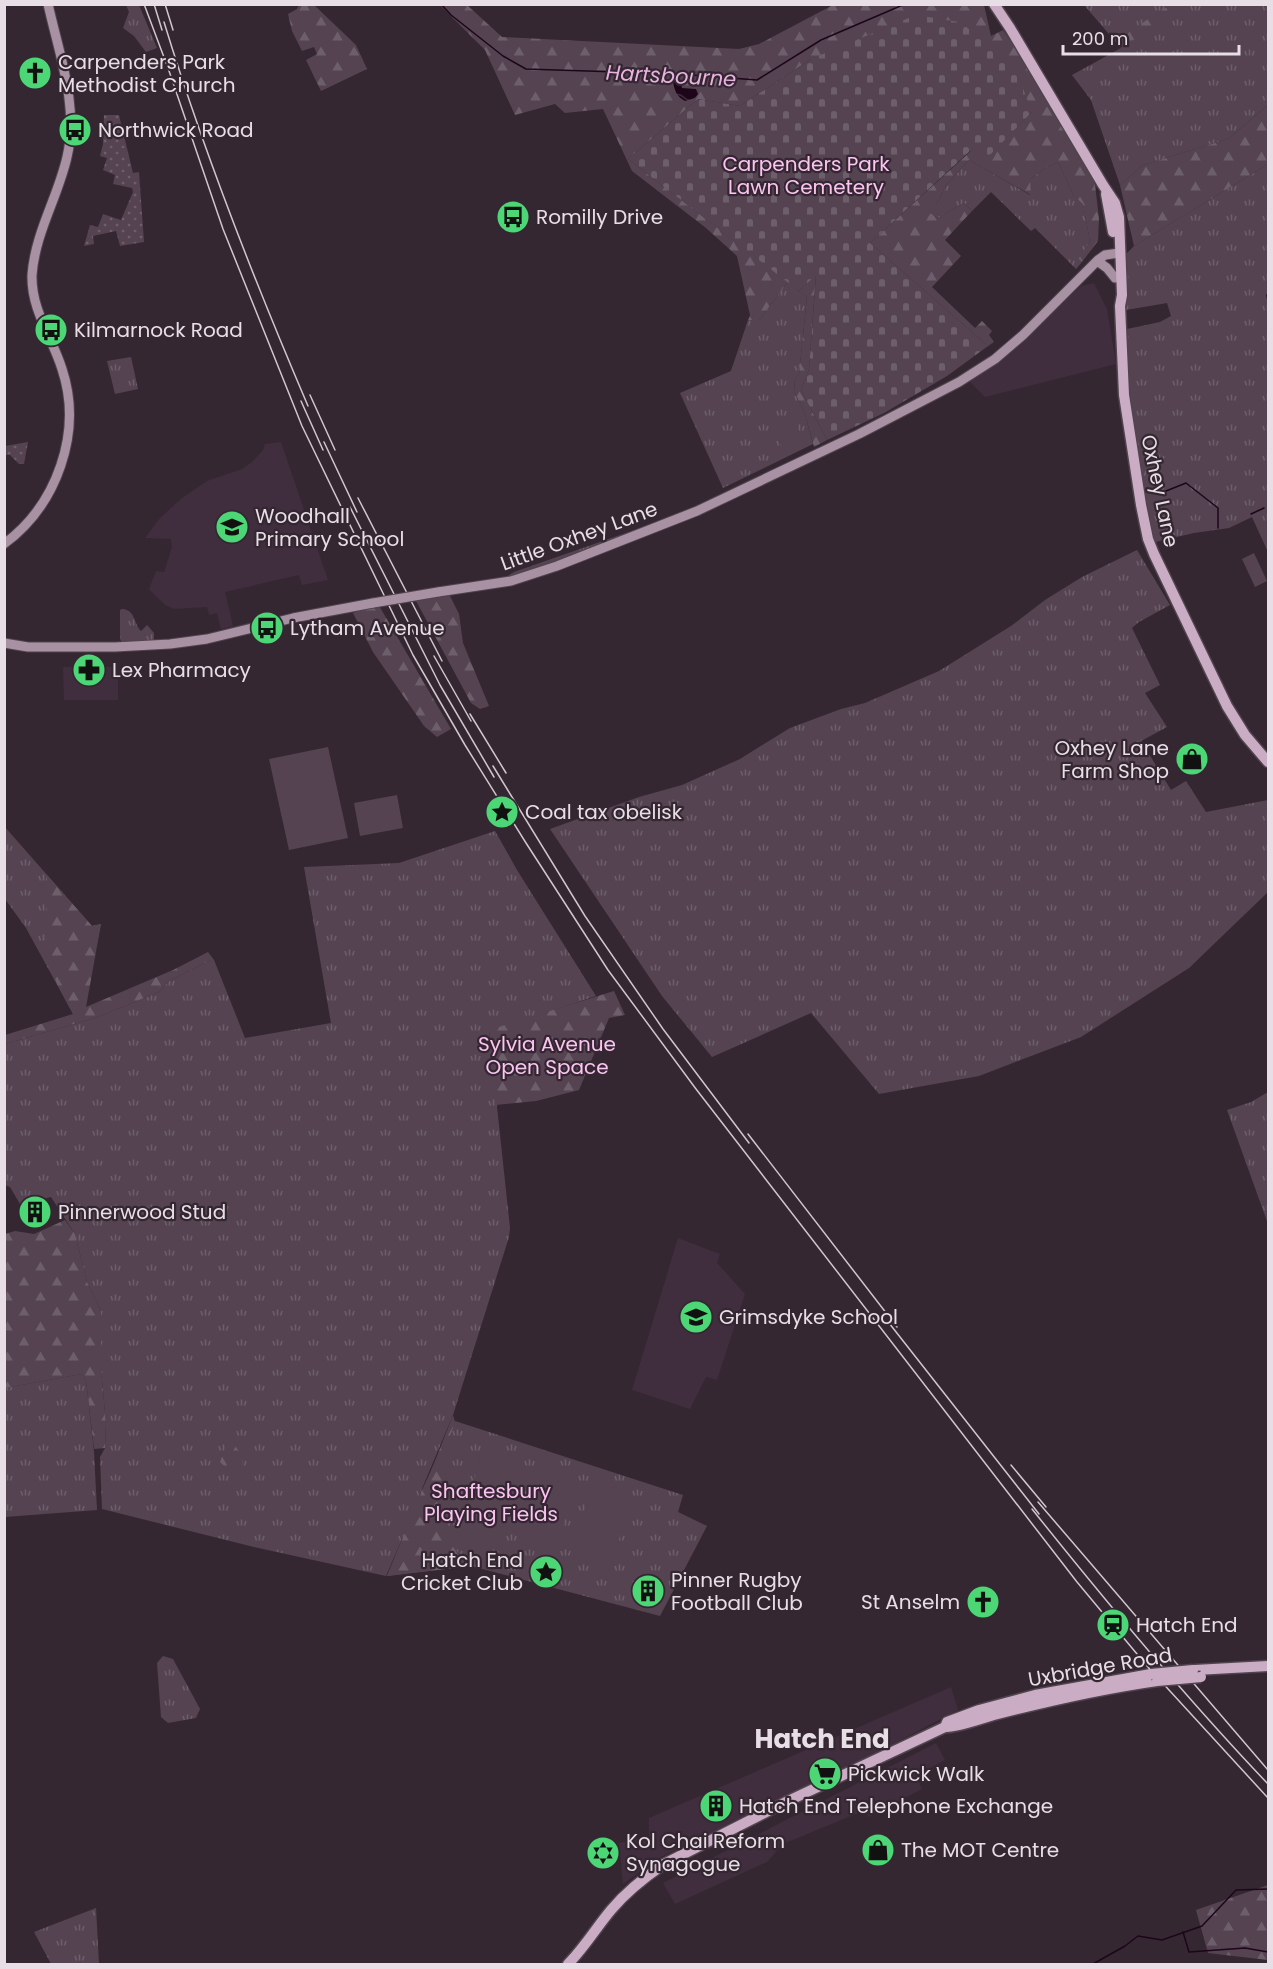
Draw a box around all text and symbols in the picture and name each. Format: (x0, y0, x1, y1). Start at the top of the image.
scale bar (1063, 18, 1238, 56)
text: 200 m (1072, 26, 1128, 51)
place label: Carpenders Park Methodist Church (58, 48, 235, 99)
church icon: Carpenders Park Methodist Church (17, 55, 53, 91)
water label: Hartsbourne (605, 58, 737, 93)
bus stop icon: Northwick Road (57, 112, 93, 148)
place label: Northwick Road (98, 116, 254, 144)
park label: Carpenders Park Lawn Cemetery (722, 150, 890, 201)
bus stop icon: Romilly Drive (495, 199, 531, 235)
place label: Romilly Drive (536, 203, 663, 231)
bus stop icon: Kilmarnock Road (33, 312, 69, 348)
place label: Kilmarnock Road (74, 316, 243, 344)
street label: Oxhey Lane (1134, 432, 1186, 550)
street label: Little Oxhey Lane (497, 495, 661, 577)
place label: Woodhall Primary School (255, 502, 404, 553)
school or university icon: Woodhall Primary School (214, 509, 250, 545)
bus stop icon: Lytham Avenue (249, 610, 285, 646)
place label: Lytham Avenue (290, 614, 445, 642)
pharmacy icon: Lex Pharmacy (71, 652, 107, 688)
place label: Lex Pharmacy (112, 656, 251, 684)
place label: Oxhey Lane Farm Shop (1055, 734, 1169, 785)
shop icon: Oxhey Lane Farm Shop (1174, 741, 1210, 777)
place icon: Coal tax obelisk (484, 794, 520, 830)
place label: Coal tax obelisk (525, 798, 683, 826)
park label: Sylvia Avenue Open Space (478, 1030, 616, 1081)
building icon: Pinnerwood Stud (17, 1194, 53, 1230)
place label: Pinnerwood Stud (58, 1198, 226, 1226)
school or university icon: Grimsdyke School (678, 1299, 714, 1335)
place label: Grimsdyke School (719, 1303, 898, 1331)
park label: Shaftesbury Playing Fields (424, 1477, 558, 1528)
place label: Hatch End Cricket Club (401, 1546, 523, 1597)
place icon: Hatch End Cricket Club (528, 1554, 564, 1590)
place label: Pinner Rugby Football Club (671, 1566, 803, 1617)
building icon: Pinner Rugby Football Club (630, 1573, 666, 1609)
church icon: St Anselm (965, 1584, 1001, 1620)
place label: St Anselm (861, 1588, 960, 1616)
station icon: Hatch End (1095, 1607, 1131, 1643)
place label: Hatch End (1136, 1611, 1238, 1639)
street label: Uxbridge Road (1026, 1641, 1174, 1693)
district label: Hatch End (754, 1721, 890, 1757)
supermarket icon: Pickwick Walk (807, 1756, 843, 1792)
place label: Pickwick Walk (848, 1760, 985, 1788)
building icon: Hatch End Telephone Exchange (698, 1788, 734, 1824)
place label: Hatch End Telephone Exchange (739, 1792, 1053, 1820)
place label: Kol Chai Reform Synagogue (626, 1827, 785, 1878)
shop icon: The MOT Centre (860, 1832, 896, 1868)
synagogue icon: Kol Chai Reform Synagogue (585, 1835, 621, 1871)
place label: The MOT Centre (901, 1836, 1059, 1864)

